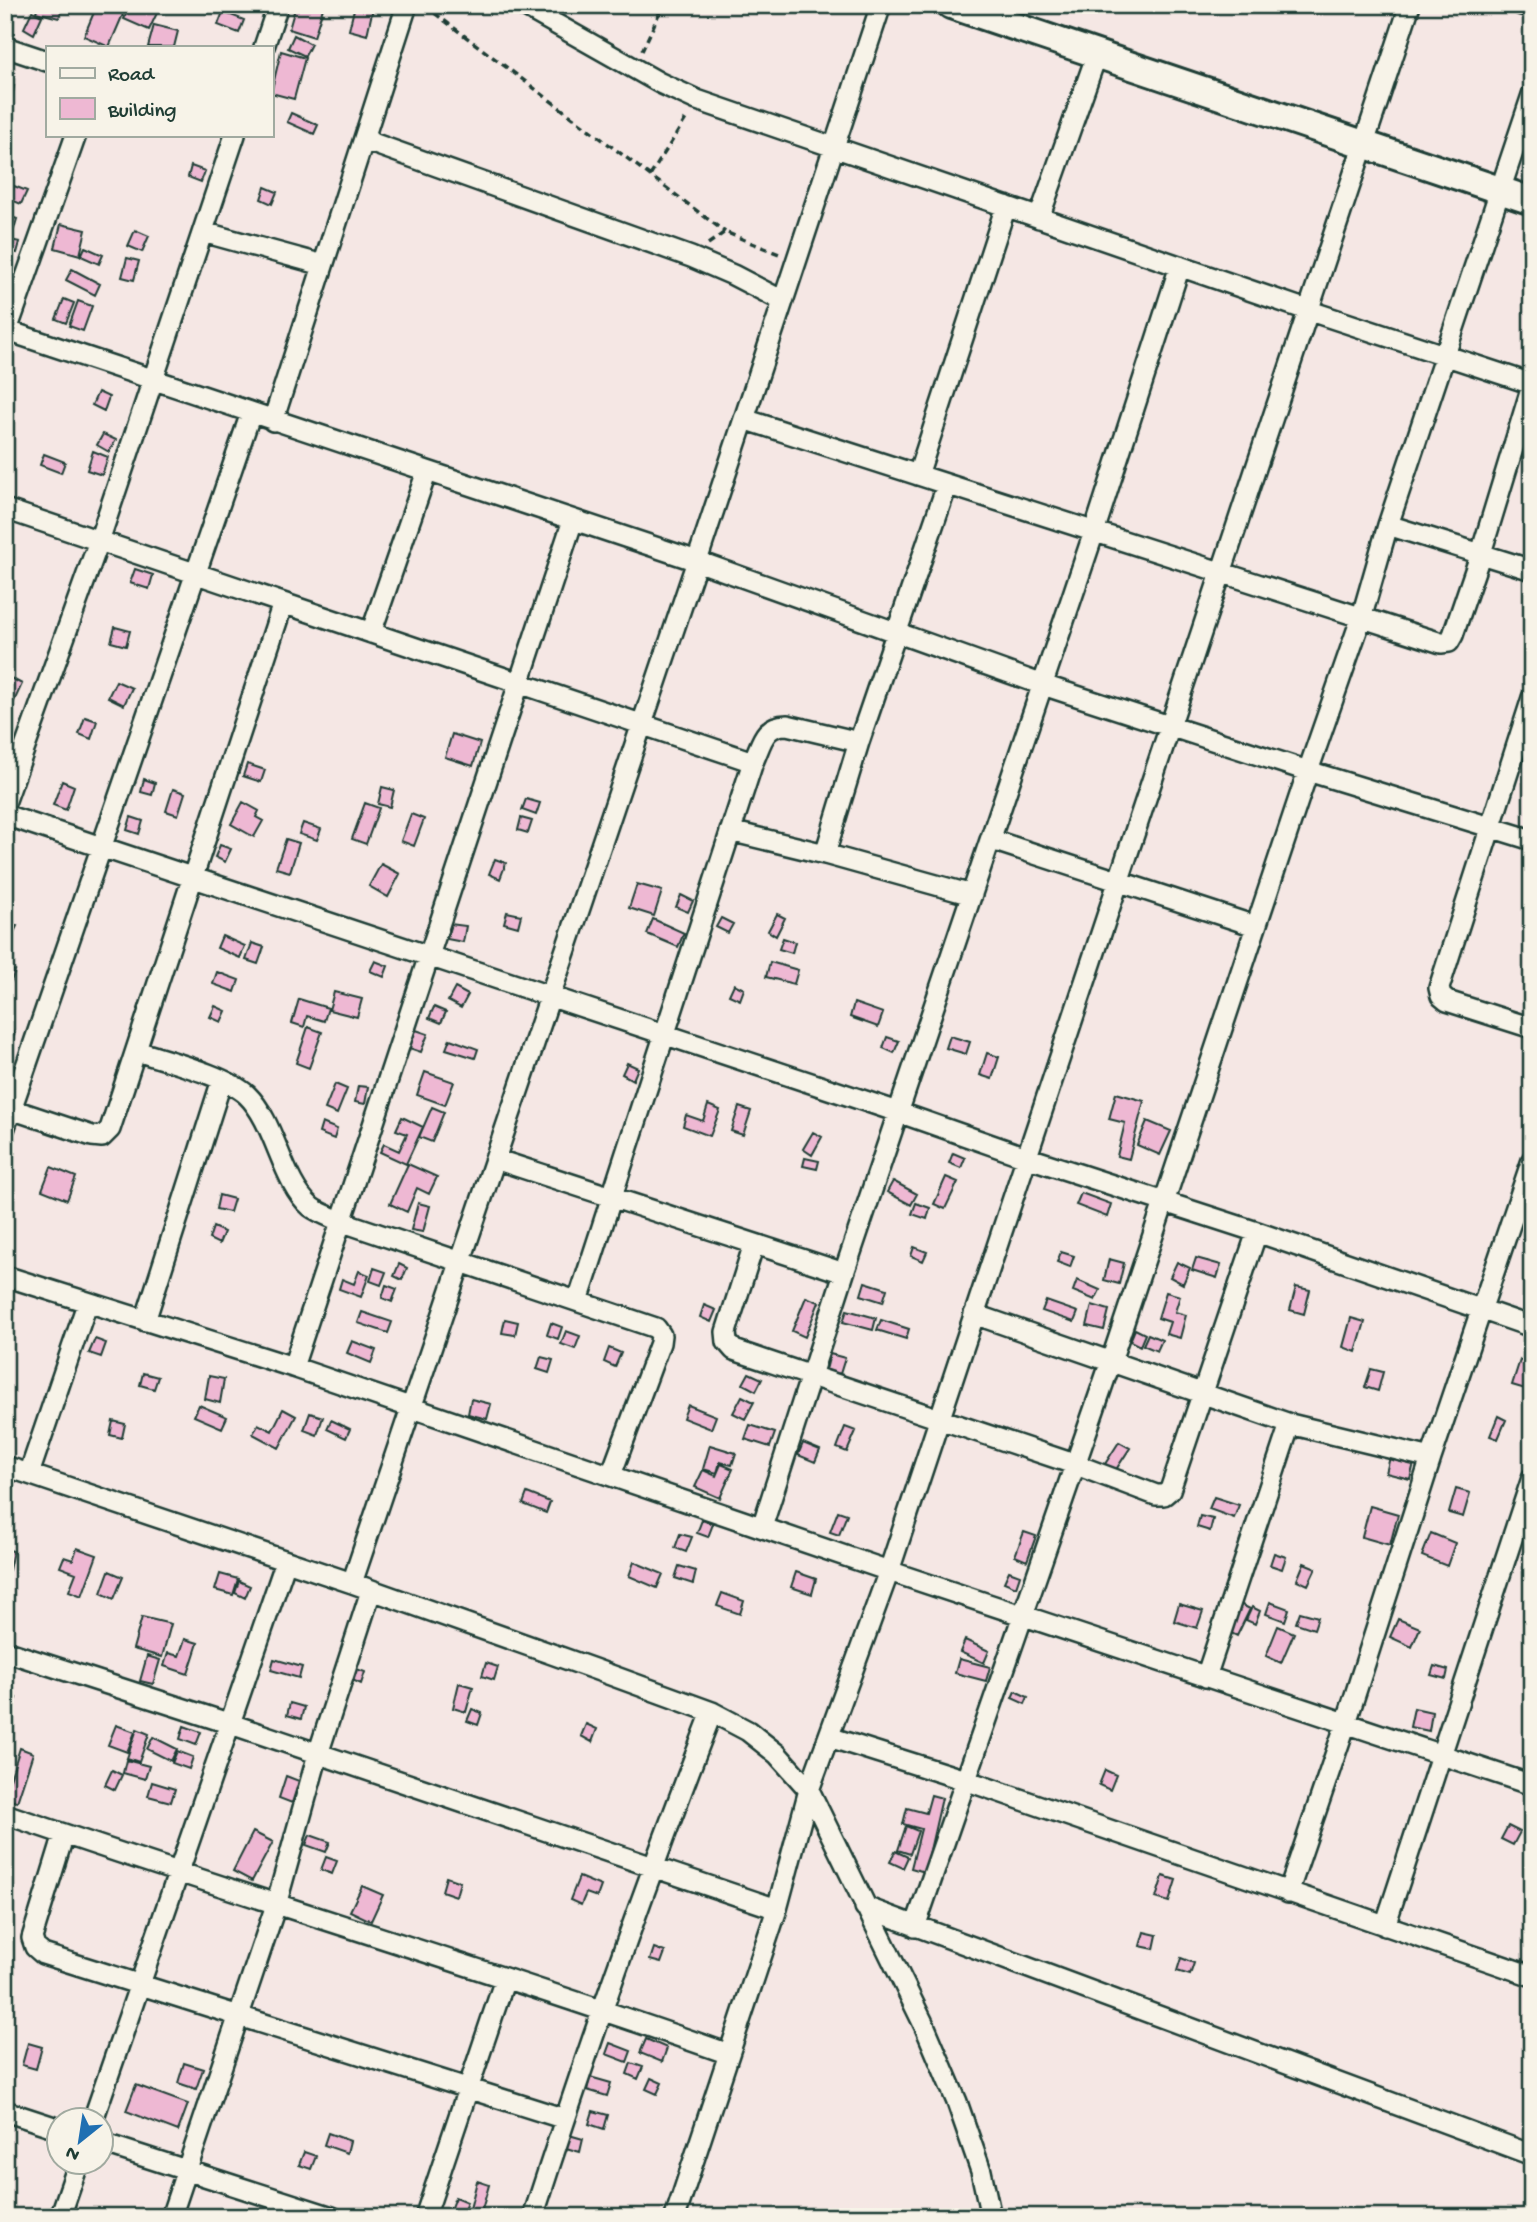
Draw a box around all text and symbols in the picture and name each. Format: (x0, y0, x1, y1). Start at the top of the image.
legend (46, 46, 273, 136)
text: Road (108, 64, 156, 89)
text: Building (107, 100, 177, 125)
north arrow (46, 2106, 116, 2176)
text: N (62, 2140, 84, 2166)

